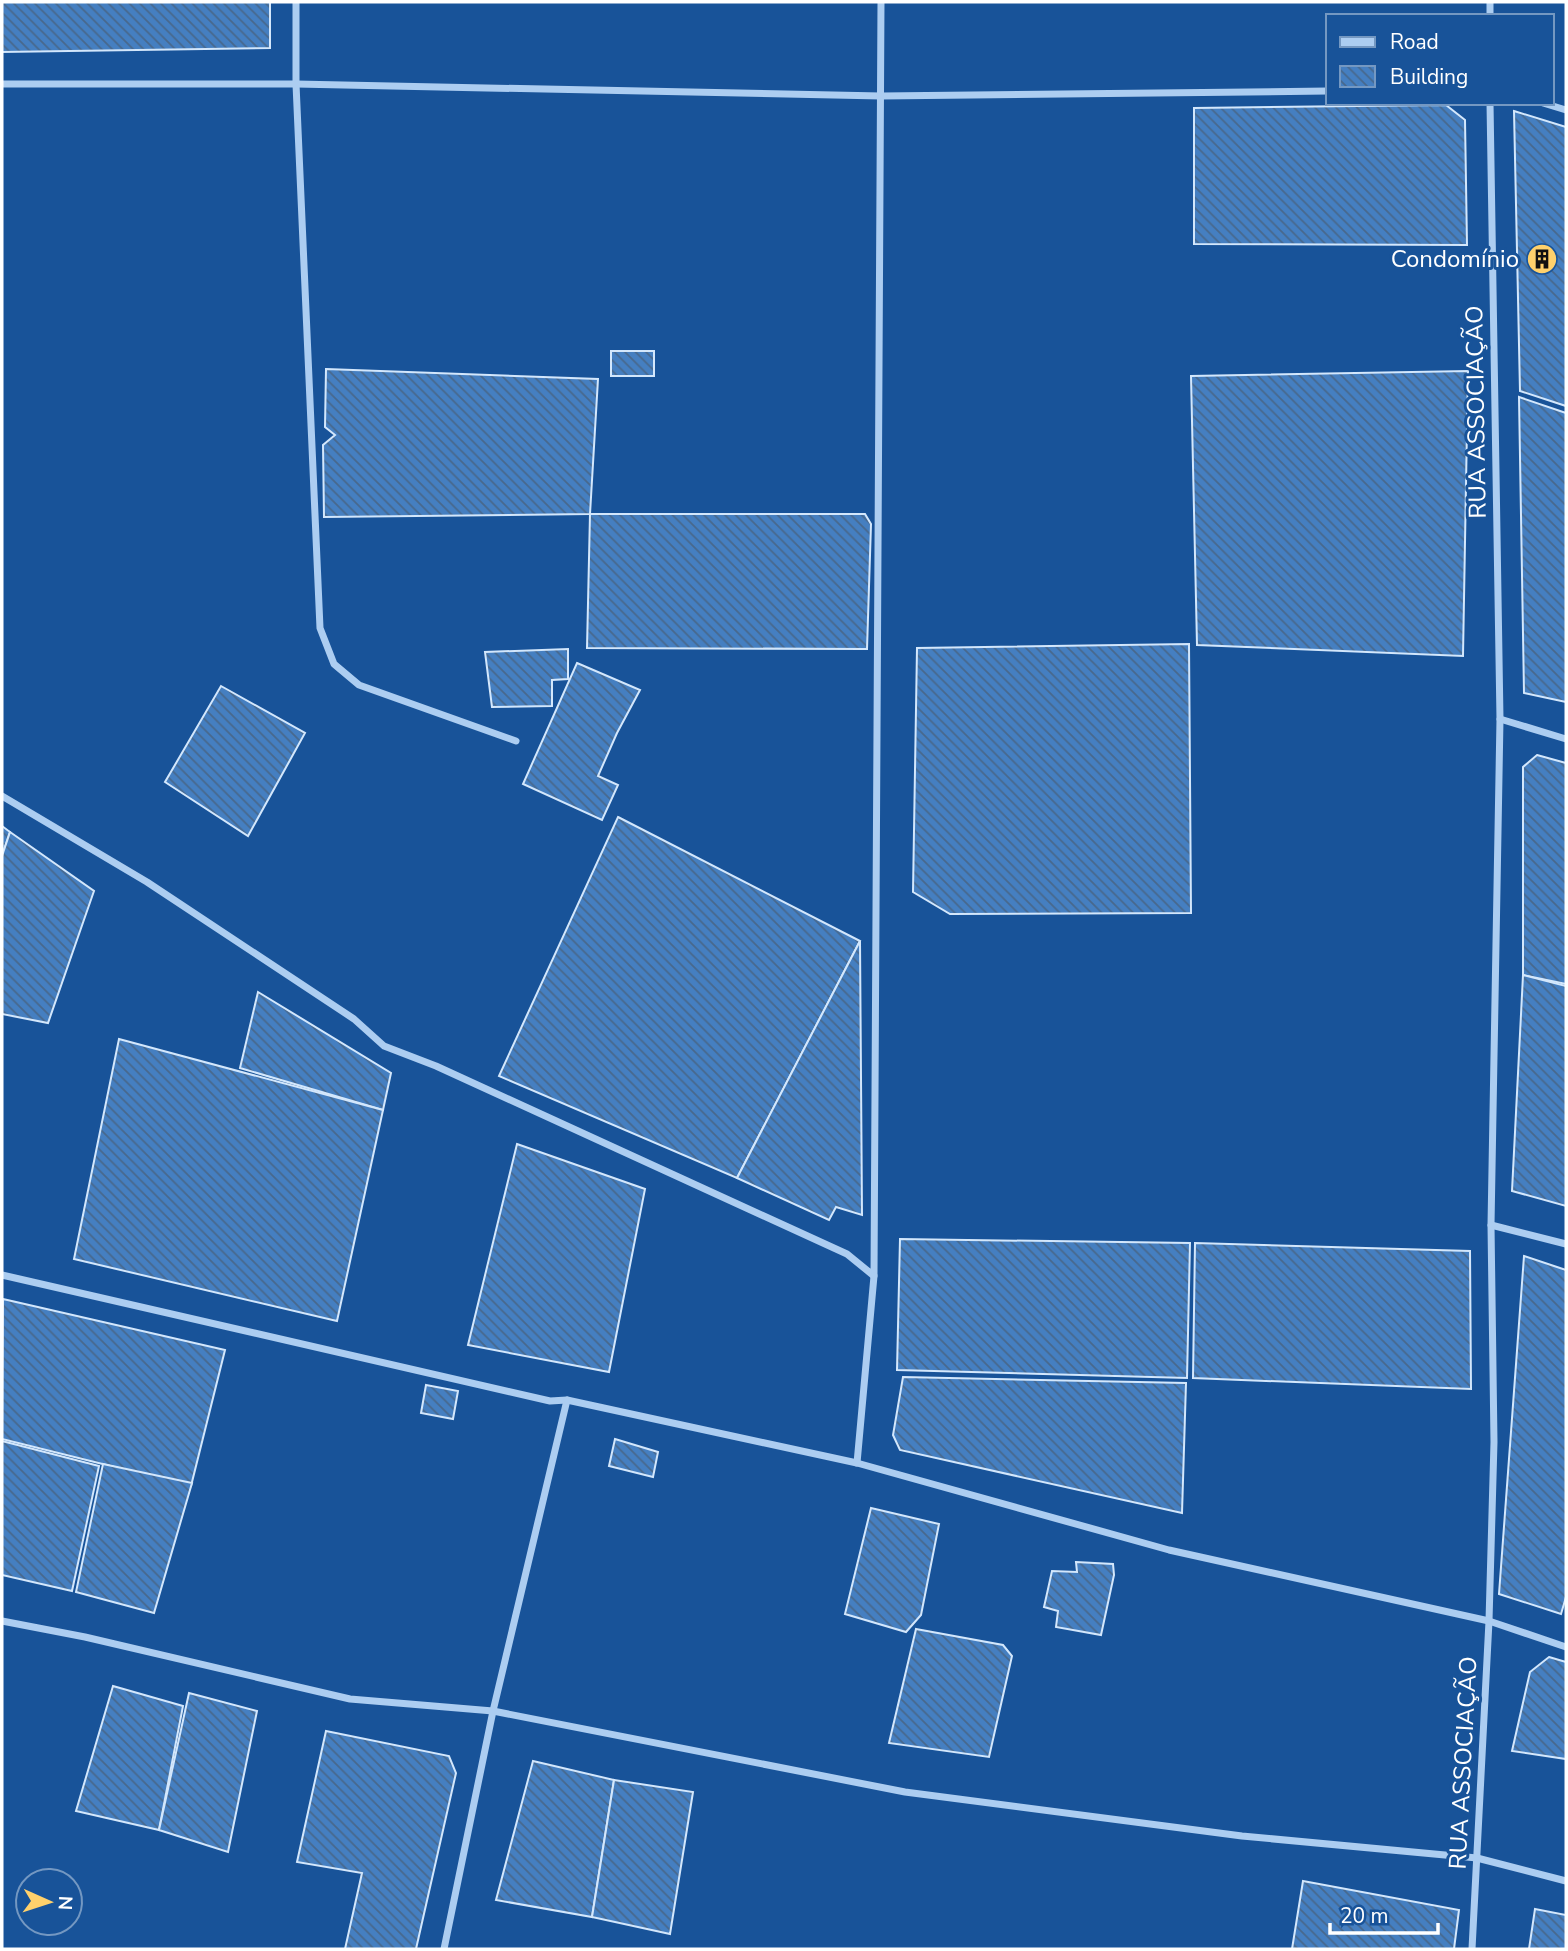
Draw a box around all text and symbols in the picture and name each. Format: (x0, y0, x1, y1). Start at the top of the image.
legend (1326, 14, 1554, 105)
text: Road (1390, 28, 1439, 56)
text: Building (1390, 63, 1468, 91)
building icon: Condomínio (1525, 242, 1559, 276)
place label: Condomínio (1391, 243, 1519, 275)
street label: RUA ASSOCIAÇÃO (1458, 305, 1494, 519)
street label: RUA ASSOCIAÇÃO (1441, 1656, 1485, 1870)
north arrow (14, 1867, 84, 1937)
scale bar (1330, 1892, 1438, 1936)
text: N (52, 1895, 78, 1911)
text: 20 m (1340, 1902, 1389, 1930)

